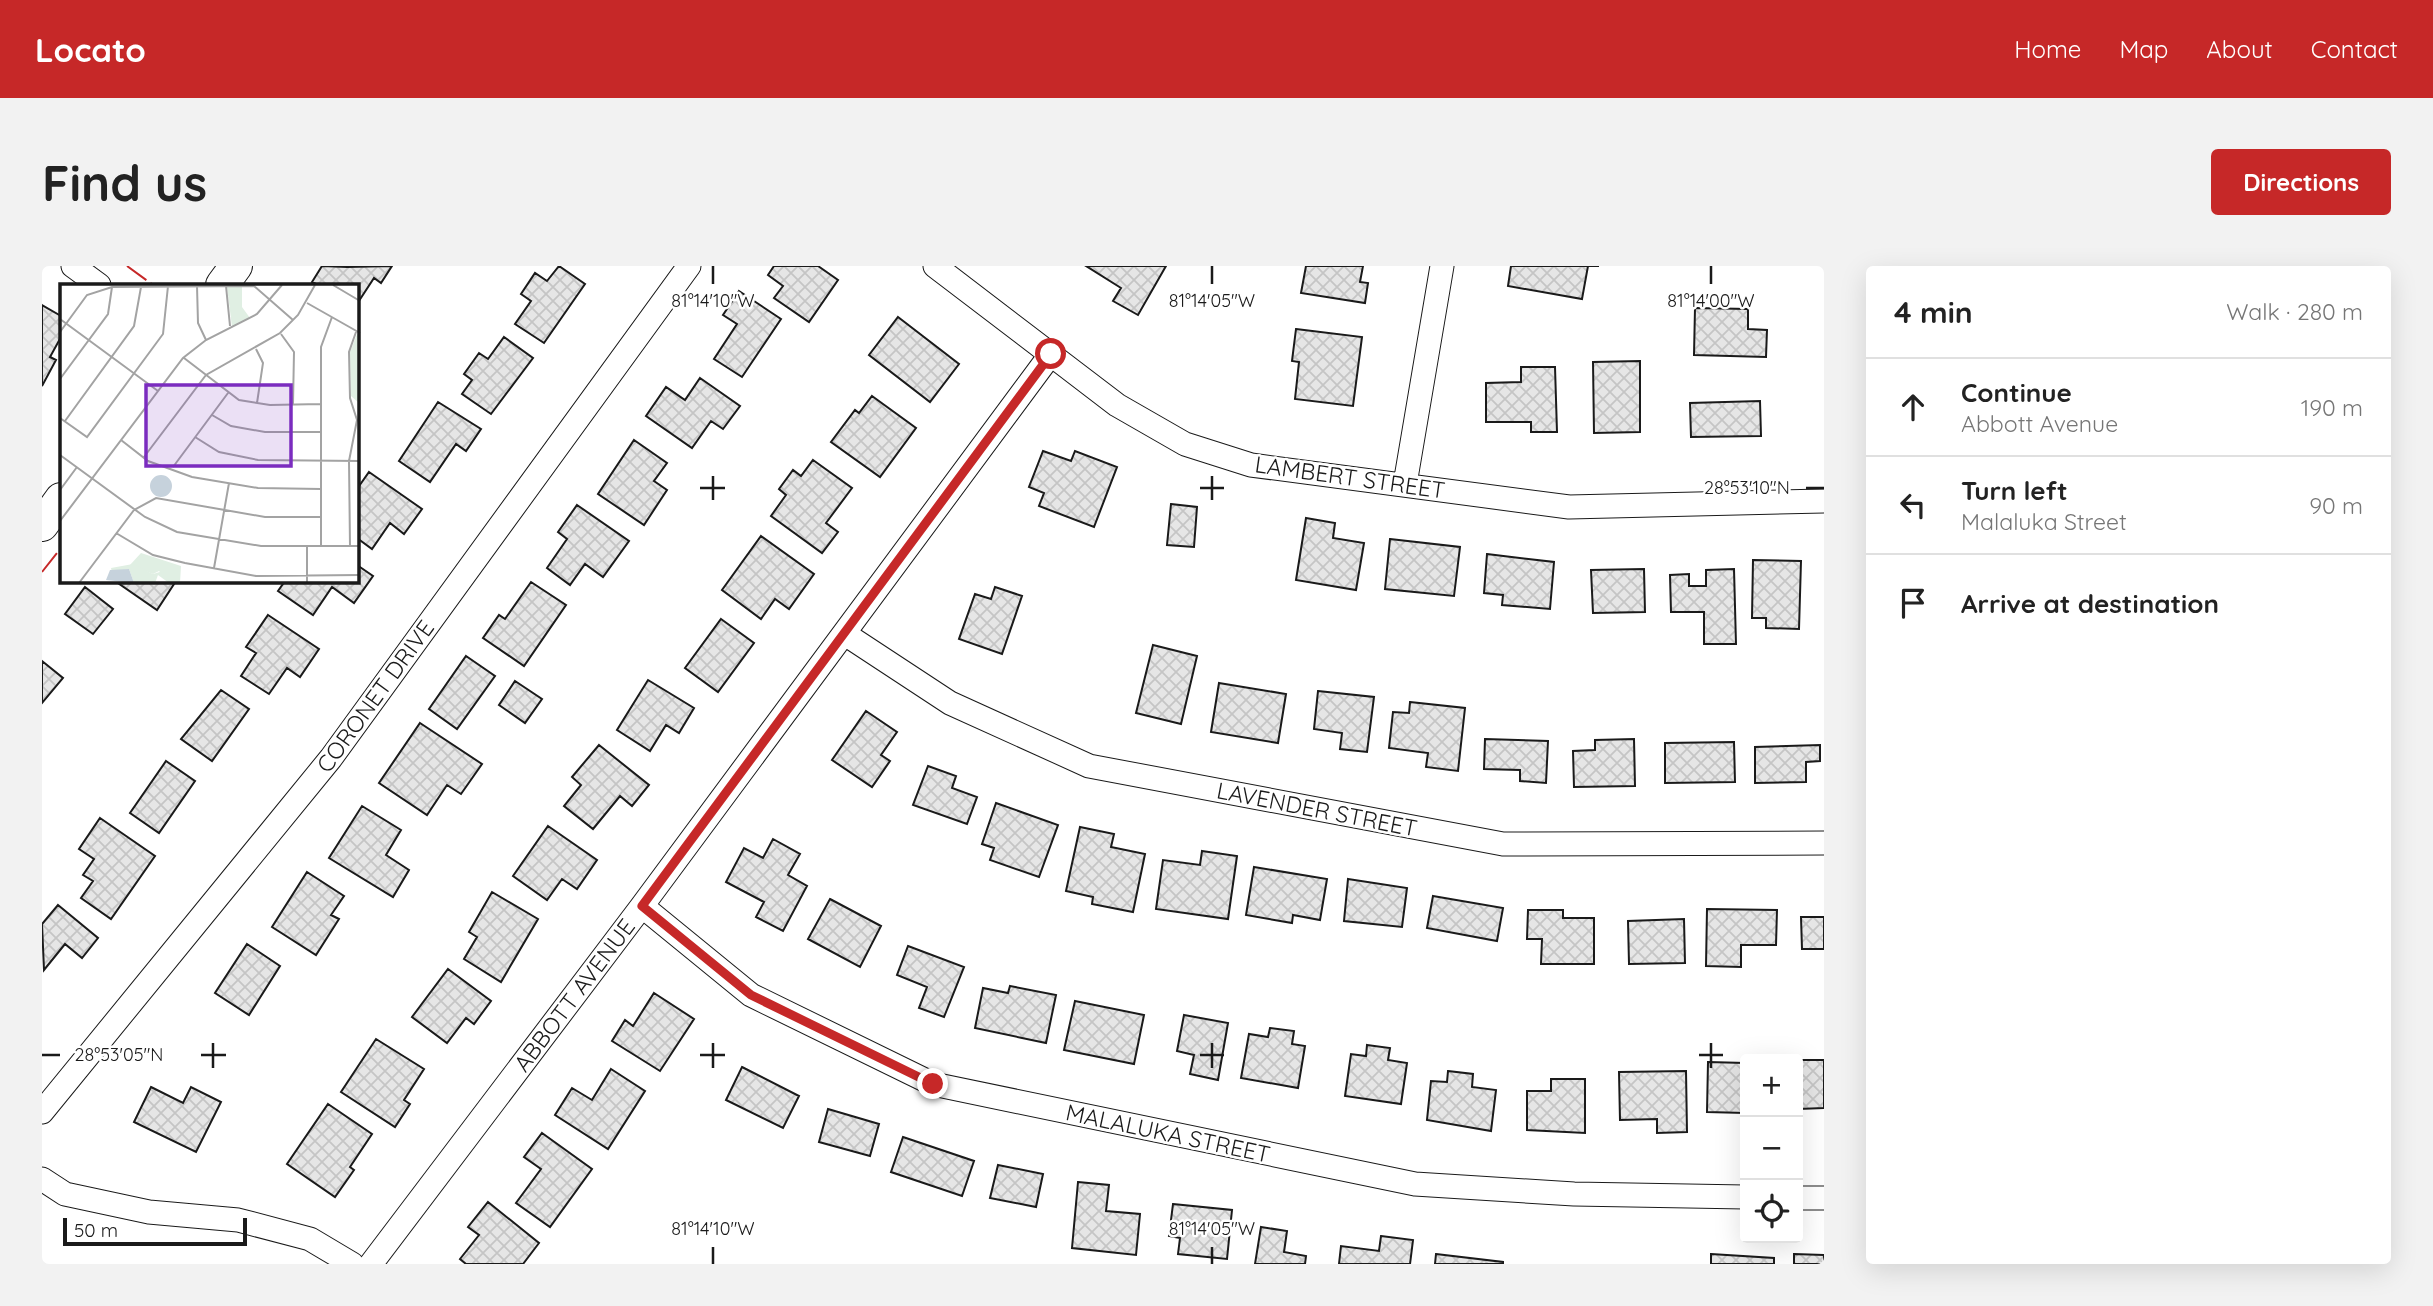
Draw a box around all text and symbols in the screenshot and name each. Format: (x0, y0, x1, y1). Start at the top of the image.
text: Locato (35, 29, 146, 70)
text: Home (2014, 34, 2081, 64)
text: Map (2119, 34, 2168, 64)
text: About (2206, 34, 2273, 64)
text: Contact (2311, 34, 2398, 64)
button: Directions (2211, 149, 2391, 215)
text: Find us (42, 152, 207, 213)
inset map (60, 284, 359, 583)
text: 81°14'10"W (671, 289, 755, 312)
text: 81°14'05"W (1169, 289, 1255, 312)
text: 81°14'00"W (1667, 289, 1755, 312)
text: 4 min (1894, 293, 1973, 331)
text: Walk · 280 m (2226, 297, 2363, 326)
route start (1035, 338, 1066, 369)
text: Continue (1961, 376, 2072, 409)
icon: ahead (1894, 388, 1932, 426)
text: 190 m (2301, 393, 2363, 422)
text: Abbott Avenue (1961, 409, 2118, 438)
street label: LAMBERT STREET (1253, 449, 1447, 505)
text: Turn left (1961, 474, 2068, 507)
text: 28°53'10"N (1704, 476, 1790, 499)
icon: left (1894, 486, 1932, 524)
text: 90 m (2309, 491, 2363, 520)
text: Malaluka Street (1961, 507, 2127, 536)
icon: arrive (1894, 584, 1932, 622)
text: Arrive at destination (1961, 587, 2219, 620)
street label: CORONET DRIVE (310, 614, 440, 778)
street label: LAVENDER STREET (1214, 775, 1420, 843)
street label: ABBOTT AVENUE (507, 913, 641, 1077)
text: 28°53'05"N (75, 1043, 163, 1066)
map controls (1740, 1054, 1803, 1243)
button: + (1740, 1054, 1803, 1117)
route end (917, 1068, 948, 1099)
street label: MALALUKA STREET (1063, 1097, 1273, 1169)
button: − (1740, 1117, 1803, 1180)
button: locate (1740, 1180, 1803, 1243)
scale bar (63, 1215, 247, 1247)
text: 81°14'10"W (671, 1217, 755, 1240)
text: 81°14'05"W (1169, 1217, 1255, 1240)
text: 50 m (74, 1218, 118, 1242)

